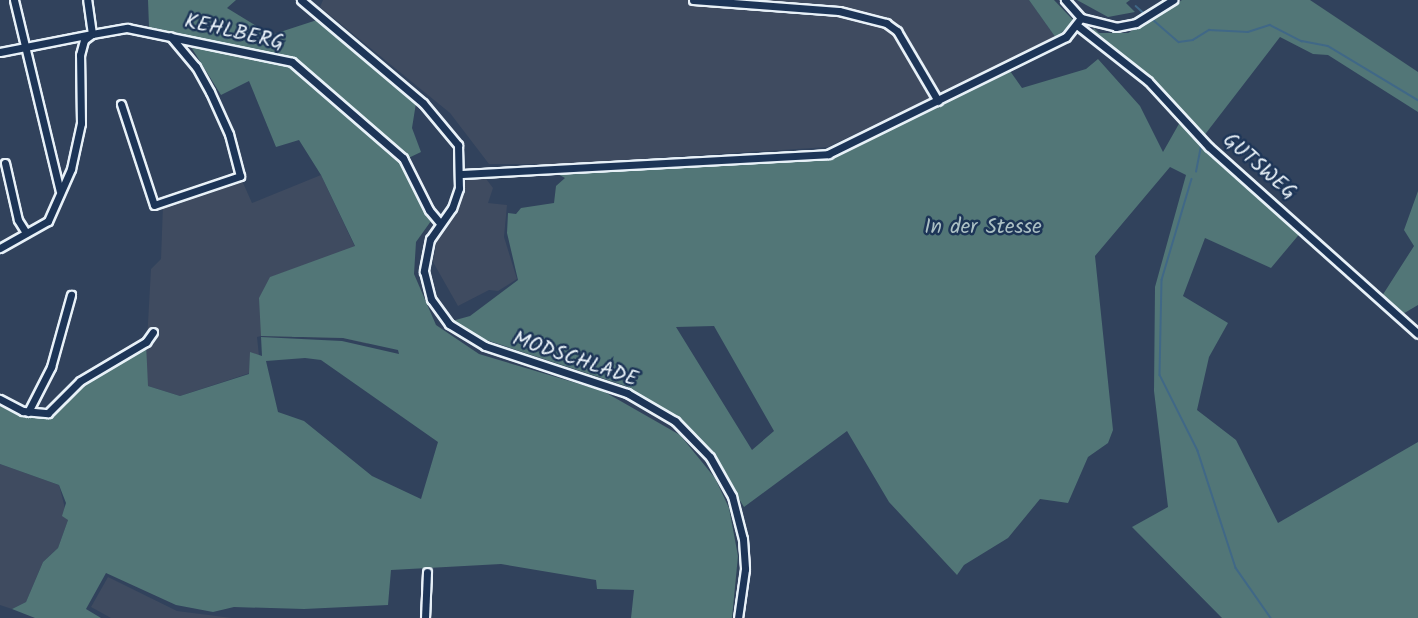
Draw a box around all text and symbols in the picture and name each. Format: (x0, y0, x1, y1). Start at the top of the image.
street label: KEHLBERG (182, 9, 286, 57)
street label: GUTSWEG (1217, 128, 1301, 206)
park label: In der Stesse (924, 215, 1042, 241)
street label: MODSCHLADE (509, 327, 641, 393)

